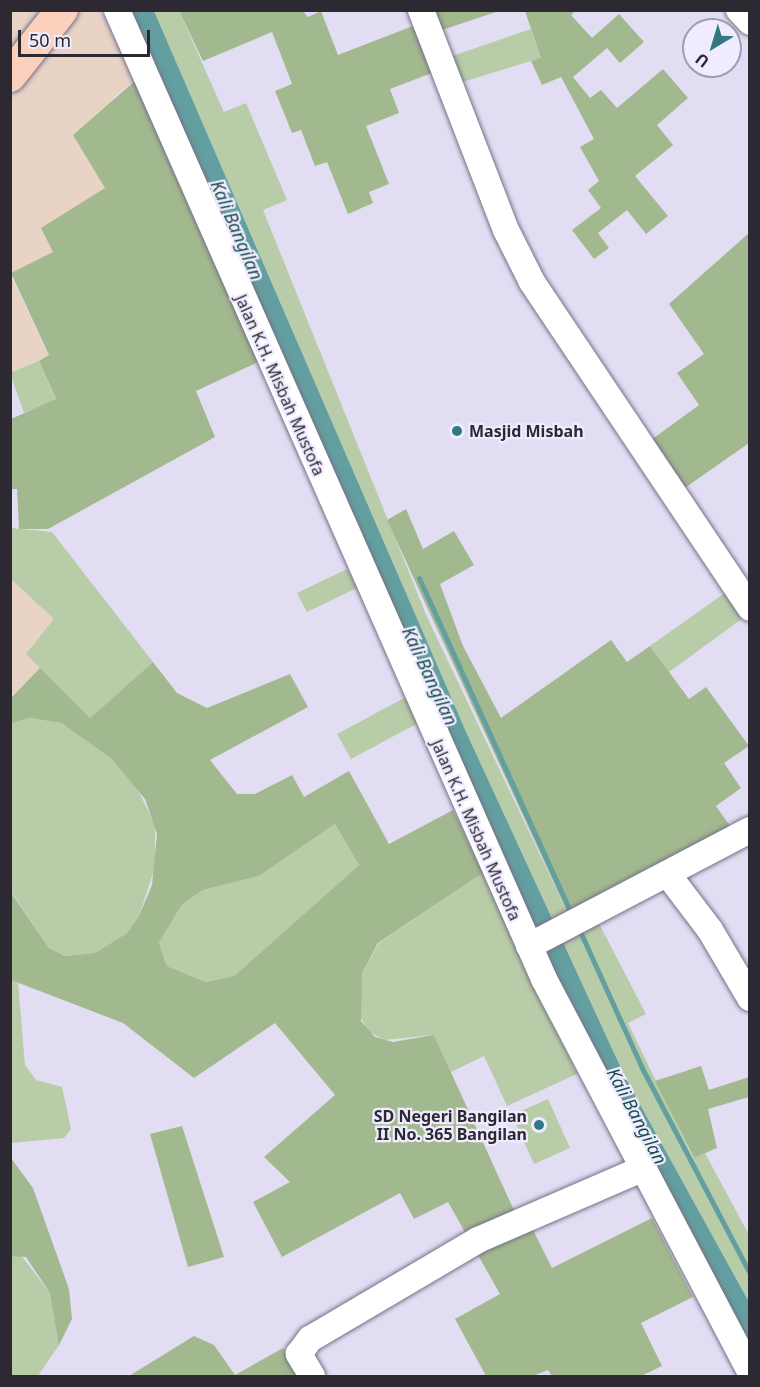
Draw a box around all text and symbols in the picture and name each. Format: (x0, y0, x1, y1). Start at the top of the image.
scale bar (21, 18, 153, 56)
north arrow (682, 18, 742, 78)
text: 50 m (29, 28, 71, 52)
text: U (691, 48, 714, 73)
water label: Kali Bangilan (206, 177, 268, 283)
street label: Jalan K.H. Misbah Mustofa (231, 291, 329, 479)
place label: Masjid Misbah (469, 421, 584, 441)
marker: Masjid Misbah (450, 424, 464, 438)
water label: Kali Bangilan (398, 623, 462, 729)
street label: Jalan K.H. Misbah Mustofa (427, 736, 525, 924)
water label: Kali Bangilan (603, 1064, 671, 1168)
place label: SD Negeri Bangilan II No. 365 Bangilan (374, 1106, 527, 1144)
marker: SD Negeri Bangilan II No. 365 Bangilan (532, 1118, 546, 1132)

